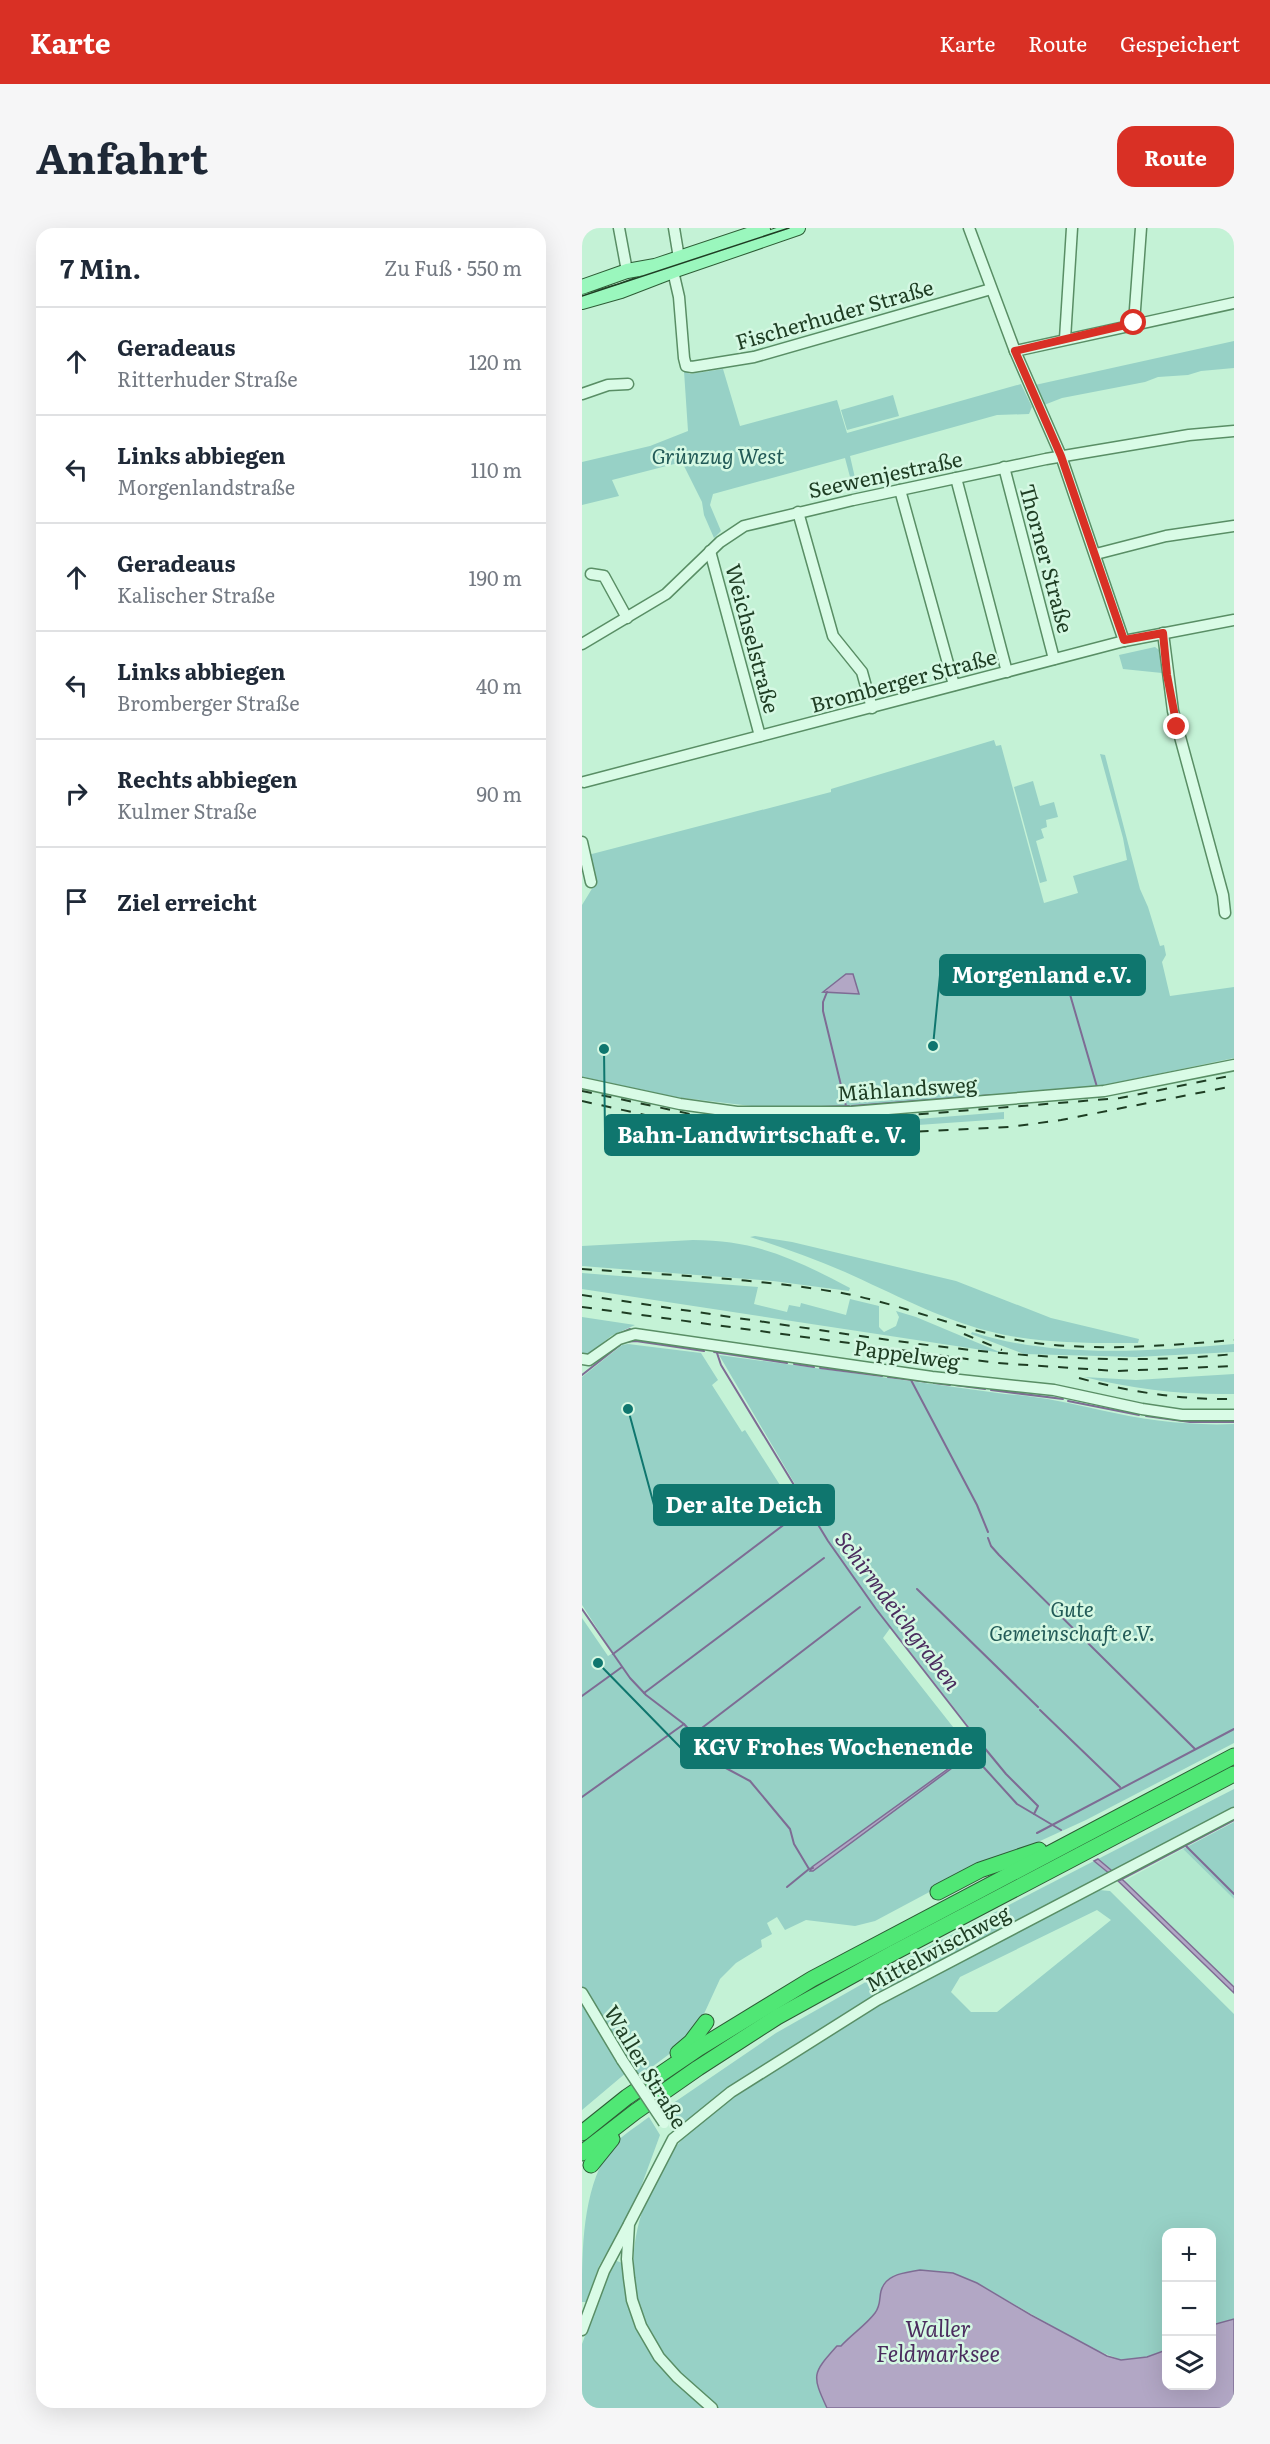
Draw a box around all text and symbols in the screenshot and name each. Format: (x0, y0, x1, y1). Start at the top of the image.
text: Karte (30, 21, 111, 63)
text: Karte (939, 27, 995, 58)
text: Route (1028, 27, 1087, 58)
text: Gespeichert (1120, 27, 1240, 58)
text: Anfahrt (36, 125, 208, 187)
button: Route (1117, 126, 1234, 187)
text: 7 Min. (60, 248, 141, 287)
text: Zu Fuß · 550 m (384, 252, 522, 282)
street label: Fischerhuder Straße (731, 270, 937, 356)
route start (1120, 309, 1146, 335)
text: Geradeaus (117, 330, 235, 363)
icon: ahead (60, 345, 93, 378)
text: 120 m (469, 346, 522, 376)
text: Ritterhuder Straße (117, 363, 298, 393)
text: Links abbiegen (117, 438, 286, 471)
park label: Grünzug West (652, 439, 785, 470)
street label: Seewenjestraße (805, 442, 965, 504)
icon: left (60, 453, 93, 486)
text: 110 m (471, 454, 522, 484)
text: Morgenlandstraße (117, 471, 295, 501)
street label: Thorner Straße (1013, 480, 1083, 636)
text: Geradeaus (117, 546, 235, 579)
street label: Weichselstraße (719, 560, 789, 716)
icon: ahead (60, 561, 93, 594)
text: 190 m (468, 562, 522, 592)
text: Kalischer Straße (117, 579, 275, 609)
street label: Bromberger Straße (806, 639, 1000, 719)
text: Links abbiegen (117, 654, 286, 687)
icon: left (60, 669, 93, 702)
text: 40 m (476, 670, 522, 700)
text: Bromberger Straße (117, 687, 300, 717)
route end (1163, 713, 1189, 739)
text: Rechts abbiegen (117, 762, 297, 795)
icon: right (60, 777, 93, 810)
text: 90 m (477, 778, 522, 808)
text: Kulmer Straße (117, 795, 257, 825)
icon: arrive (60, 885, 93, 918)
text: Ziel erreicht (117, 885, 257, 918)
callout: Morgenland e.V. (940, 955, 1145, 995)
text: Morgenland e.V. (952, 957, 1132, 990)
street label: Mählandsweg (836, 1067, 978, 1107)
callout: Bahn-Landwirtschaft e. V. (605, 1115, 919, 1155)
text: Bahn-Landwirtschaft e. V. (617, 1117, 907, 1150)
street label: Pappelweg (852, 1330, 962, 1376)
callout: Der alte Deich (654, 1485, 834, 1525)
text: Der alte Deich (666, 1487, 822, 1520)
water label: Schirmdeichgraben (828, 1524, 970, 1696)
park label: Gute Gemeinschaft e.V. (989, 1592, 1155, 1647)
callout: KGV Frohes Wochenende (681, 1728, 985, 1768)
text: KGV Frohes Wochenende (693, 1729, 973, 1762)
street label: Mittelwischweg (859, 1896, 1015, 1998)
street label: Waller Straße (598, 1998, 696, 2134)
map controls (1162, 2228, 1216, 2390)
button: + (1162, 2228, 1216, 2282)
button: − (1162, 2282, 1216, 2336)
water label: Waller Feldmarksee (876, 2311, 1000, 2369)
button: layers (1162, 2336, 1216, 2390)

